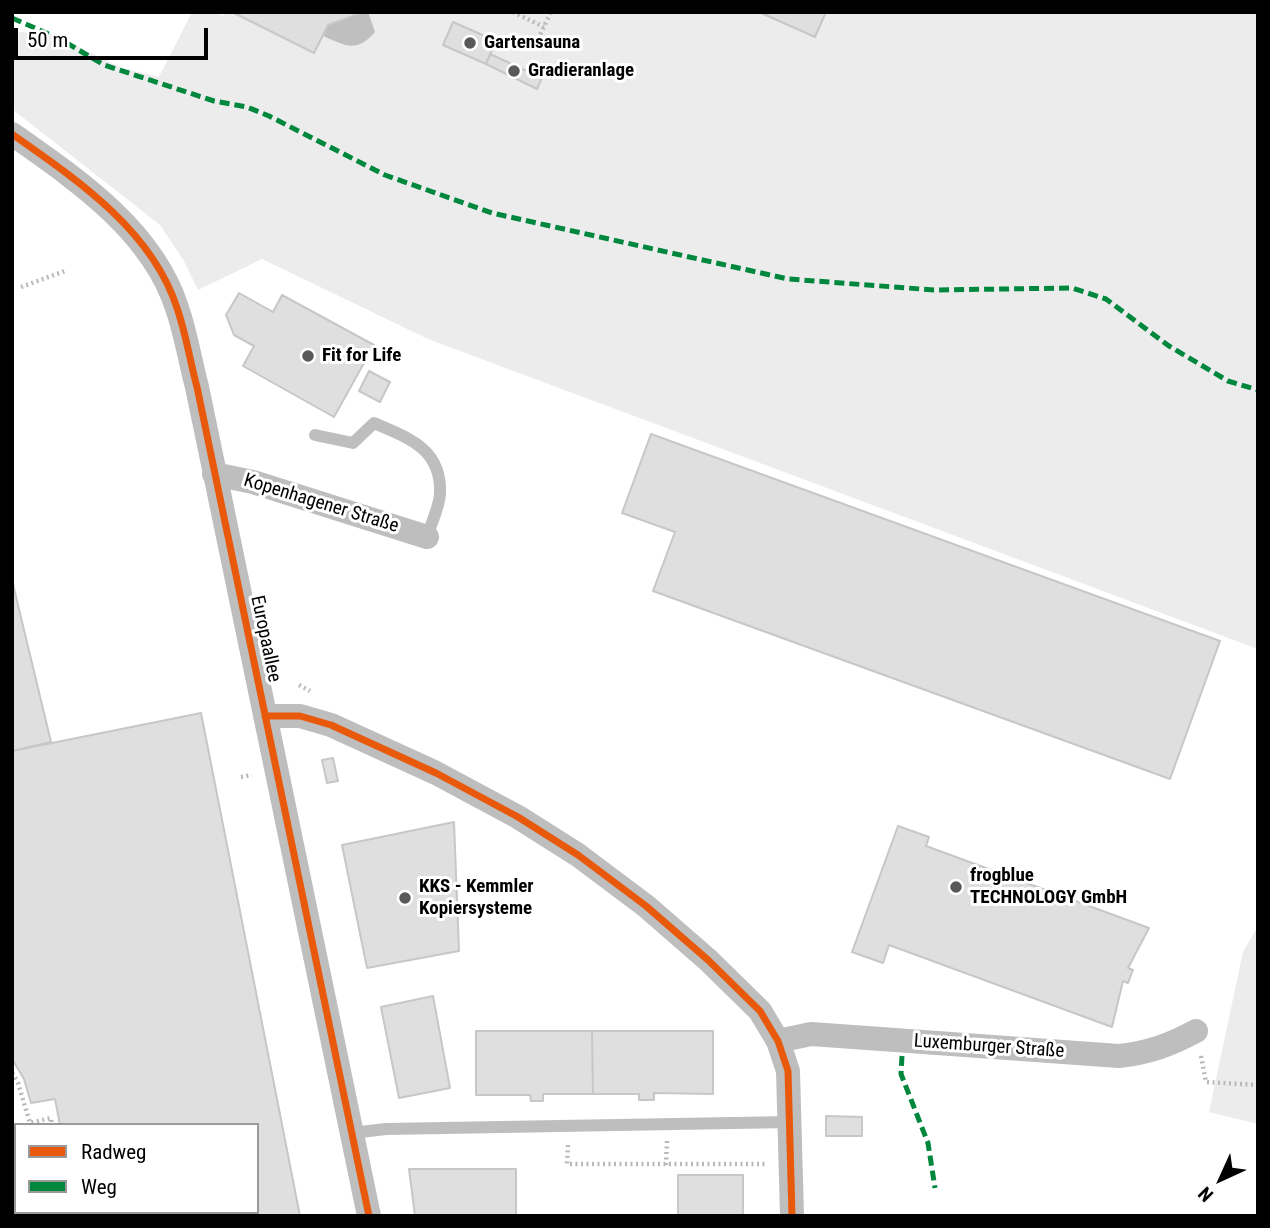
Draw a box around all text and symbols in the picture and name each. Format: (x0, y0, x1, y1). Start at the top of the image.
scale bar (18, 14, 212, 58)
text: 50 m (27, 28, 68, 52)
place label: Gartensauna (484, 32, 580, 54)
marker: Gartensauna (462, 35, 478, 51)
place label: Gradieranlage (528, 60, 634, 82)
marker: Gradieranlage (506, 63, 522, 79)
place label: Fit for Life (322, 345, 401, 367)
marker: Fit for Life (300, 348, 316, 364)
street label: Kopenhagener Straße (241, 470, 401, 538)
street label: Europaallee (245, 594, 285, 684)
place label: frogblue TECHNOLOGY GmbH (970, 865, 1127, 909)
place label: KKS - Kemmler Kopiersysteme (419, 876, 534, 920)
marker: frogblue TECHNOLOGY GmbH (948, 879, 964, 895)
marker: KKS - Kemmler Kopiersysteme (397, 890, 413, 906)
street label: Luxemburger Straße (913, 1030, 1065, 1064)
legend (14, 1123, 259, 1214)
text: Radweg (81, 1140, 146, 1164)
north arrow (1186, 1144, 1256, 1214)
text: Weg (81, 1175, 117, 1199)
text: N (1194, 1182, 1218, 1206)

